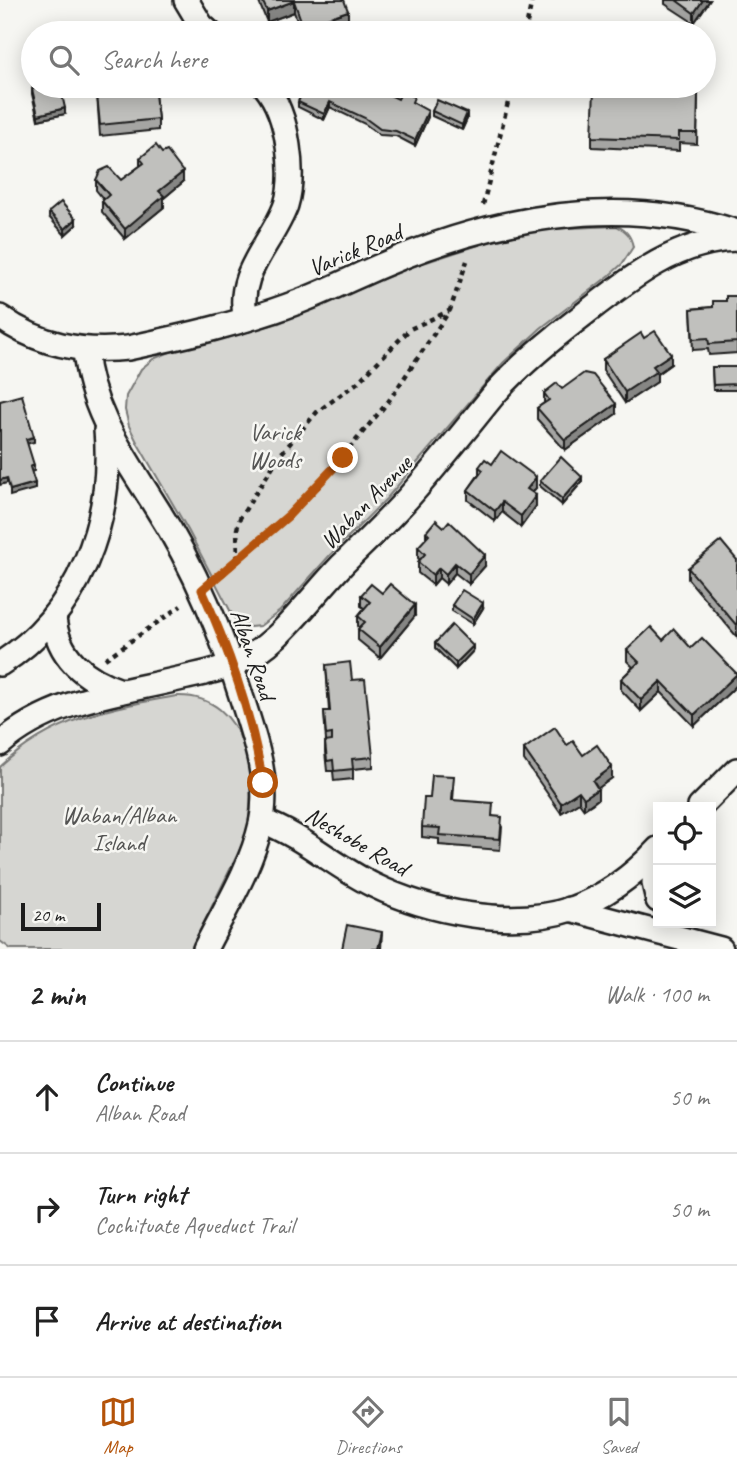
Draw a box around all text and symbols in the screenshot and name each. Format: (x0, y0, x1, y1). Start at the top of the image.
search box (21, 21, 716, 98)
icon: search (45, 41, 83, 79)
text: Search here (101, 43, 207, 76)
street label: Varick Road (304, 216, 409, 283)
park label: Varick Woods (249, 417, 303, 475)
route end (327, 442, 358, 473)
street label: Waban Avenue (314, 447, 420, 555)
street label: Alban Road (224, 605, 284, 707)
route start (247, 767, 278, 798)
street label: Neshobe Road (300, 799, 417, 884)
park label: Waban/Alban Island (62, 800, 177, 858)
map controls (653, 802, 716, 928)
button: locate (653, 802, 716, 865)
button: layers (653, 865, 716, 928)
scale bar (21, 900, 102, 932)
text: 20 m (32, 903, 64, 927)
text: 2 min (28, 976, 85, 1014)
text: Walk · 100 m (605, 980, 709, 1009)
text: Continue (95, 1066, 173, 1099)
icon: ahead (28, 1078, 66, 1116)
text: 50 m (670, 1083, 709, 1112)
text: Alban Road (95, 1099, 185, 1128)
text: Turn right (95, 1178, 186, 1211)
icon: right (28, 1190, 66, 1228)
text: 50 m (670, 1195, 709, 1224)
text: Cochituate Aqueduct Trail (95, 1211, 294, 1240)
icon: arrive (28, 1302, 66, 1340)
text: Arrive at destination (95, 1305, 281, 1338)
tab: Map (99, 1393, 137, 1459)
tab: Directions (335, 1393, 402, 1459)
tab: Saved (600, 1393, 638, 1459)

